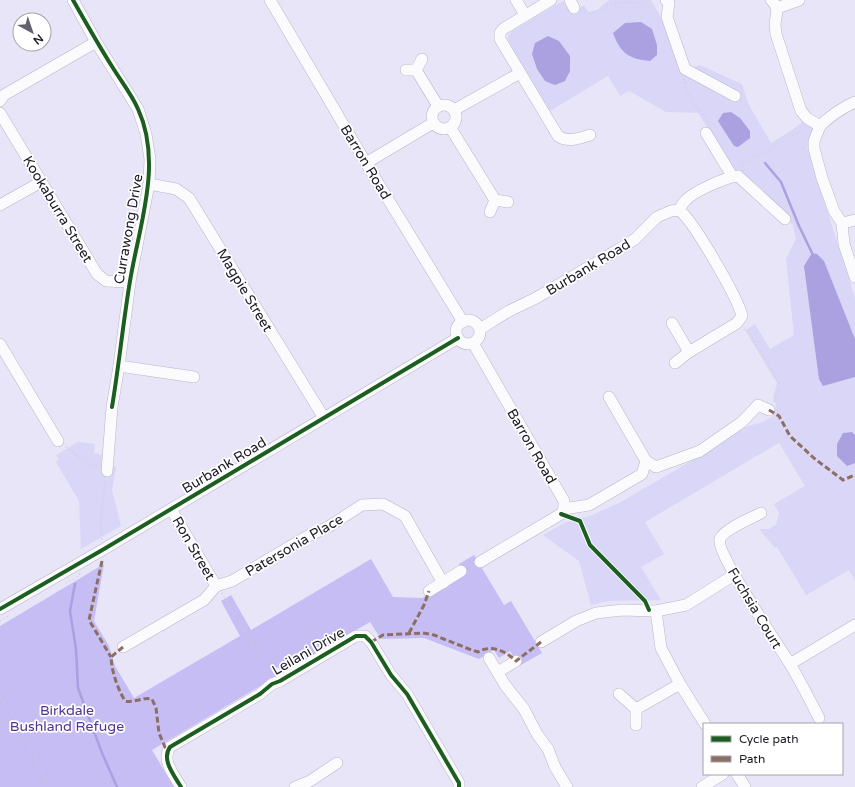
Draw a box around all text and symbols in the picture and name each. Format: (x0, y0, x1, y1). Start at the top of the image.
north arrow (12, 12, 52, 52)
text: N (31, 31, 46, 47)
street label: Barron Road (337, 122, 394, 203)
street label: Kookaburra Street (19, 153, 96, 266)
street label: Currawong Drive (110, 173, 147, 285)
street label: Burbank Road (543, 236, 633, 299)
street label: Magpie Street (213, 246, 276, 336)
street label: Barron Road (503, 406, 560, 487)
street label: Burbank Road (179, 434, 269, 497)
street label: Patersonia Place (242, 511, 346, 580)
street label: Ron Street (169, 513, 219, 584)
street label: Fuchsia Court (724, 565, 786, 652)
street label: Leilani Drive (269, 624, 348, 679)
park label: Birkdale Bushland Refuge (10, 702, 124, 735)
legend (703, 723, 843, 775)
text: Cycle path (739, 732, 798, 746)
text: Path (739, 752, 765, 766)

